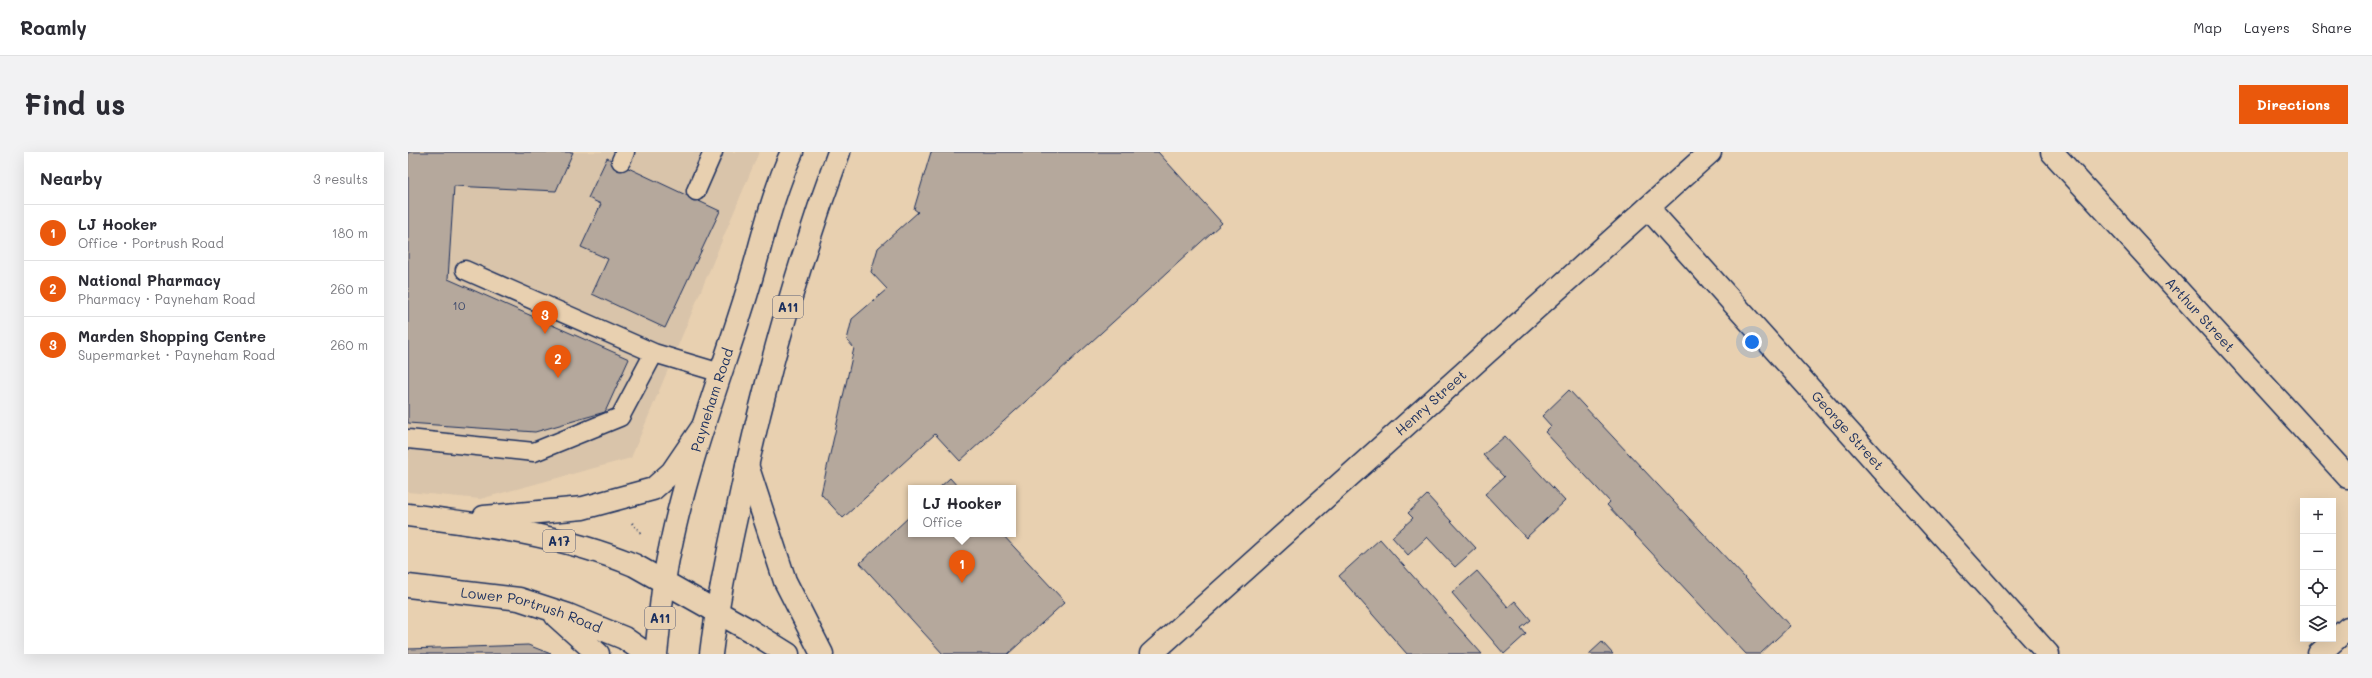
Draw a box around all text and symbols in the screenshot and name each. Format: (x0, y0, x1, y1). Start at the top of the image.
text: Roamly (20, 15, 87, 40)
text: Map (2193, 18, 2222, 37)
text: Layers (2244, 18, 2290, 37)
text: Share (2312, 18, 2352, 37)
button: Directions (2239, 85, 2348, 124)
text: Find us (24, 86, 125, 122)
text: Nearby (40, 167, 102, 189)
text: 3 results (313, 170, 368, 187)
text: LJ Hooker (78, 214, 157, 234)
text: 1 (50, 224, 56, 241)
text: 180 m (332, 224, 368, 241)
text: Office · Portrush Road (78, 234, 224, 251)
text: National Pharmacy (78, 270, 221, 290)
street label: Arthur Street (2162, 273, 2239, 356)
text: 2 (49, 280, 57, 297)
text: 260 m (330, 280, 368, 297)
text: Pharmacy · Payneham Road (78, 290, 255, 307)
road number: A11 (773, 296, 803, 318)
house number: 10 (453, 297, 466, 313)
pin: 3 (532, 301, 558, 334)
text: Marden Shopping Centre (78, 326, 266, 346)
your location (1742, 332, 1762, 352)
text: 3 (49, 336, 57, 353)
text: 260 m (330, 336, 368, 353)
pin: 2 (545, 345, 571, 378)
street label: Payneham Road (686, 345, 737, 454)
text: Supermarket · Payneham Road (78, 346, 275, 363)
street label: Henry Street (1391, 365, 1470, 439)
street label: George Street (1807, 387, 1889, 474)
popup (908, 485, 1016, 537)
text: LJ Hooker (922, 493, 1002, 513)
map controls (2300, 498, 2336, 642)
button: + (2300, 498, 2336, 534)
text: Office (922, 513, 963, 530)
road number: A17 (543, 530, 575, 552)
button: − (2300, 534, 2336, 570)
pin: 1 (949, 550, 975, 583)
button: locate (2300, 570, 2336, 606)
street label: Lower Portrush Road (460, 582, 605, 637)
button: layers (2300, 606, 2336, 642)
road number: A11 (645, 607, 675, 629)

